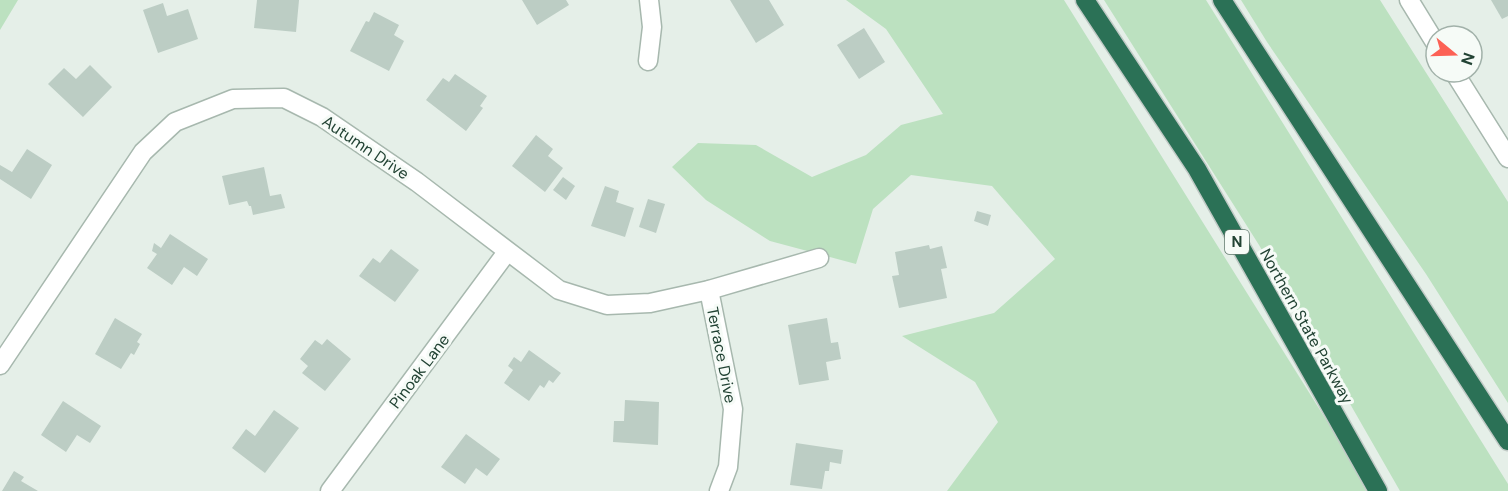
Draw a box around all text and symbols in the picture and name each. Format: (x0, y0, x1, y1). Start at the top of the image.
north arrow (1424, 24, 1484, 84)
text: N (1456, 50, 1480, 68)
street label: Autumn Drive (318, 111, 413, 184)
road number: N (1225, 230, 1249, 254)
street label: Northern State Parkway (1255, 245, 1358, 408)
street label: Terrace Drive (702, 305, 741, 405)
street label: Pinoak Lane (384, 330, 454, 413)

